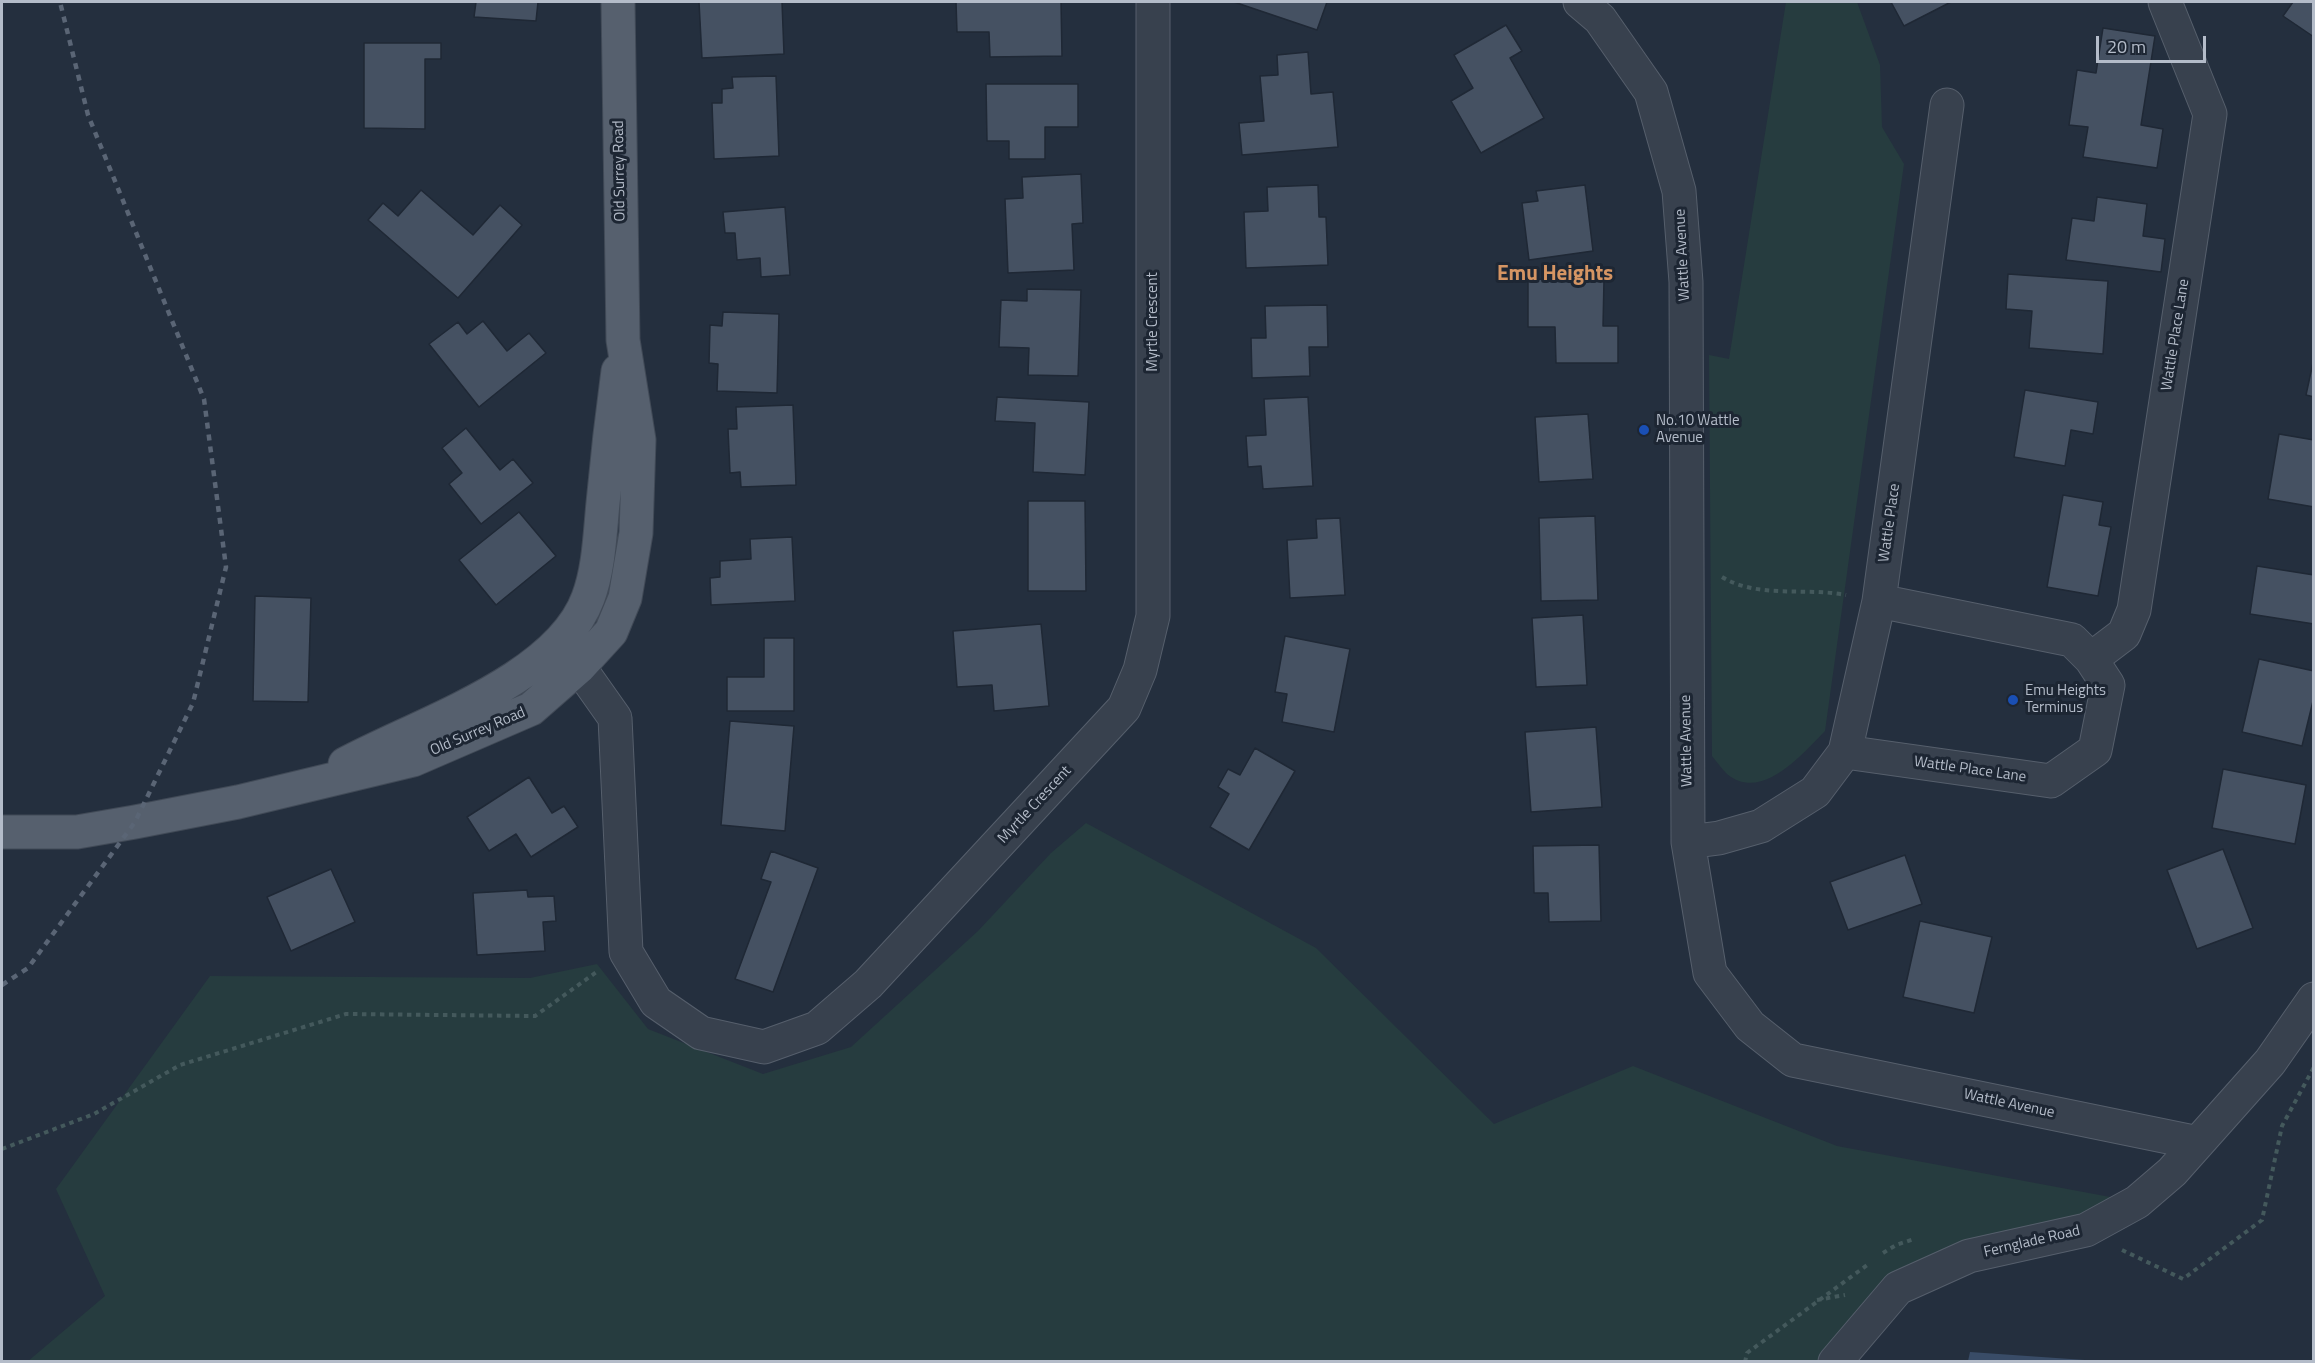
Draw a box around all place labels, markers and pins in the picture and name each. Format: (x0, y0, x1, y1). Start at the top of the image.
place label: No.10 Wattle Avenue (1656, 412, 1739, 447)
marker: No.10 Wattle Avenue (1637, 423, 1651, 437)
place label: Emu Heights Terminus (2025, 682, 2106, 717)
marker: Emu Heights Terminus (2006, 693, 2020, 707)

